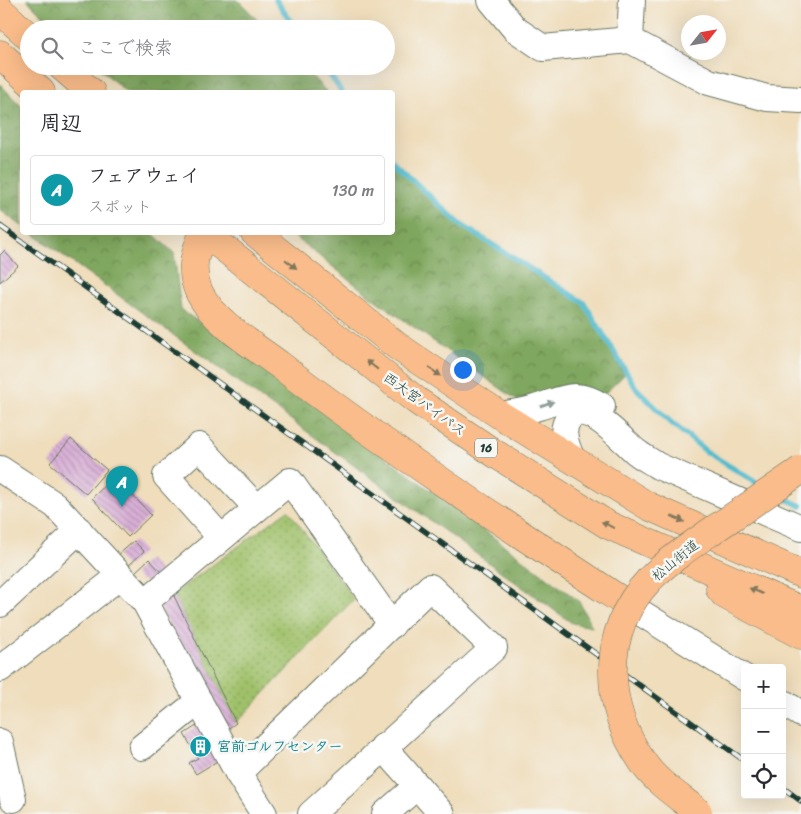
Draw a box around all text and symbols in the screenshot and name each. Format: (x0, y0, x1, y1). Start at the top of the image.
north arrow (681, 15, 726, 60)
search box (20, 20, 395, 75)
text: ここで検索 (78, 31, 173, 64)
icon: search (38, 34, 66, 62)
text: 周辺 (40, 104, 82, 142)
text: フェアウェイ (88, 159, 200, 192)
text: A (52, 176, 62, 205)
text: 130 m (332, 176, 374, 205)
text: スポット (88, 192, 152, 221)
one-way arrow (284, 258, 297, 269)
your location (450, 357, 476, 383)
one-way arrow (366, 360, 379, 371)
street label: 西大宮バイパス (378, 366, 472, 443)
one-way arrow (428, 367, 442, 377)
one-way arrow (540, 400, 555, 408)
road number: 16 (475, 438, 497, 458)
pin: A (106, 466, 138, 507)
one-way arrow (671, 516, 685, 524)
one-way arrow (600, 521, 615, 529)
street label: 松山街道 (646, 533, 705, 588)
one-way arrow (749, 586, 763, 594)
map controls (741, 664, 786, 799)
button: + (741, 664, 786, 709)
button: − (741, 709, 786, 754)
building icon: 宮前ゴルフセンター (189, 734, 213, 758)
place label: 宮前ゴルフセンター (217, 734, 342, 759)
button: locate (741, 754, 786, 799)

